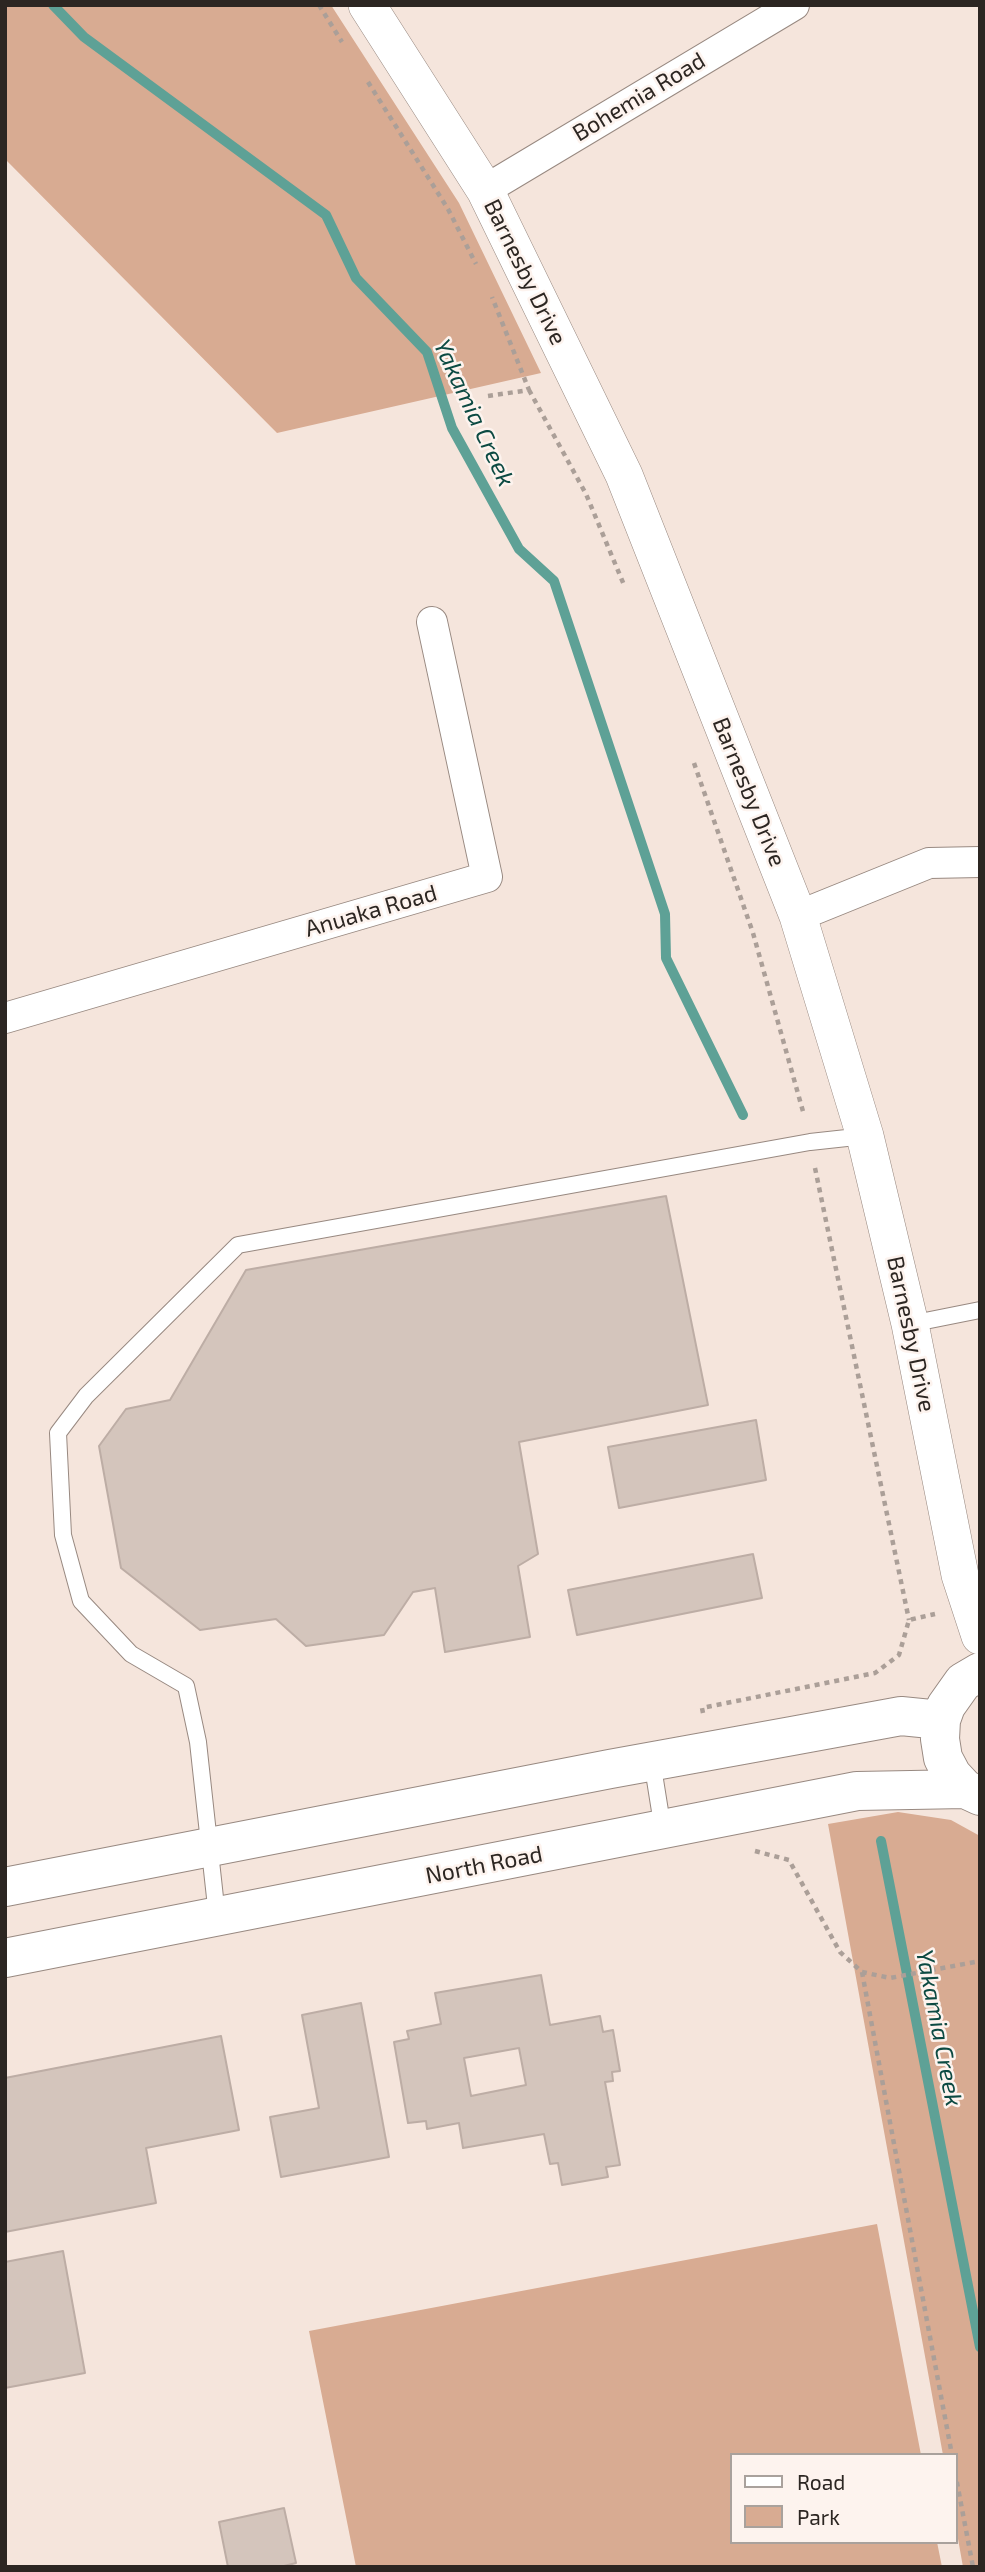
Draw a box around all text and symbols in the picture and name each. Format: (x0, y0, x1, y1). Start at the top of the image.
street label: Bohemia Road (568, 47, 710, 147)
street label: Barnesby Drive (478, 195, 572, 349)
water label: Yakamia Creek (427, 335, 521, 491)
street label: Barnesby Drive (707, 713, 791, 871)
street label: Anuaka Road (302, 879, 440, 943)
street label: Barnesby Drive (881, 1254, 941, 1414)
street label: North Road (423, 1840, 545, 1890)
water label: Yakamia Creek (910, 1947, 968, 2109)
legend (730, 2453, 957, 2544)
text: Road (797, 2469, 845, 2494)
text: Park (797, 2504, 840, 2529)

